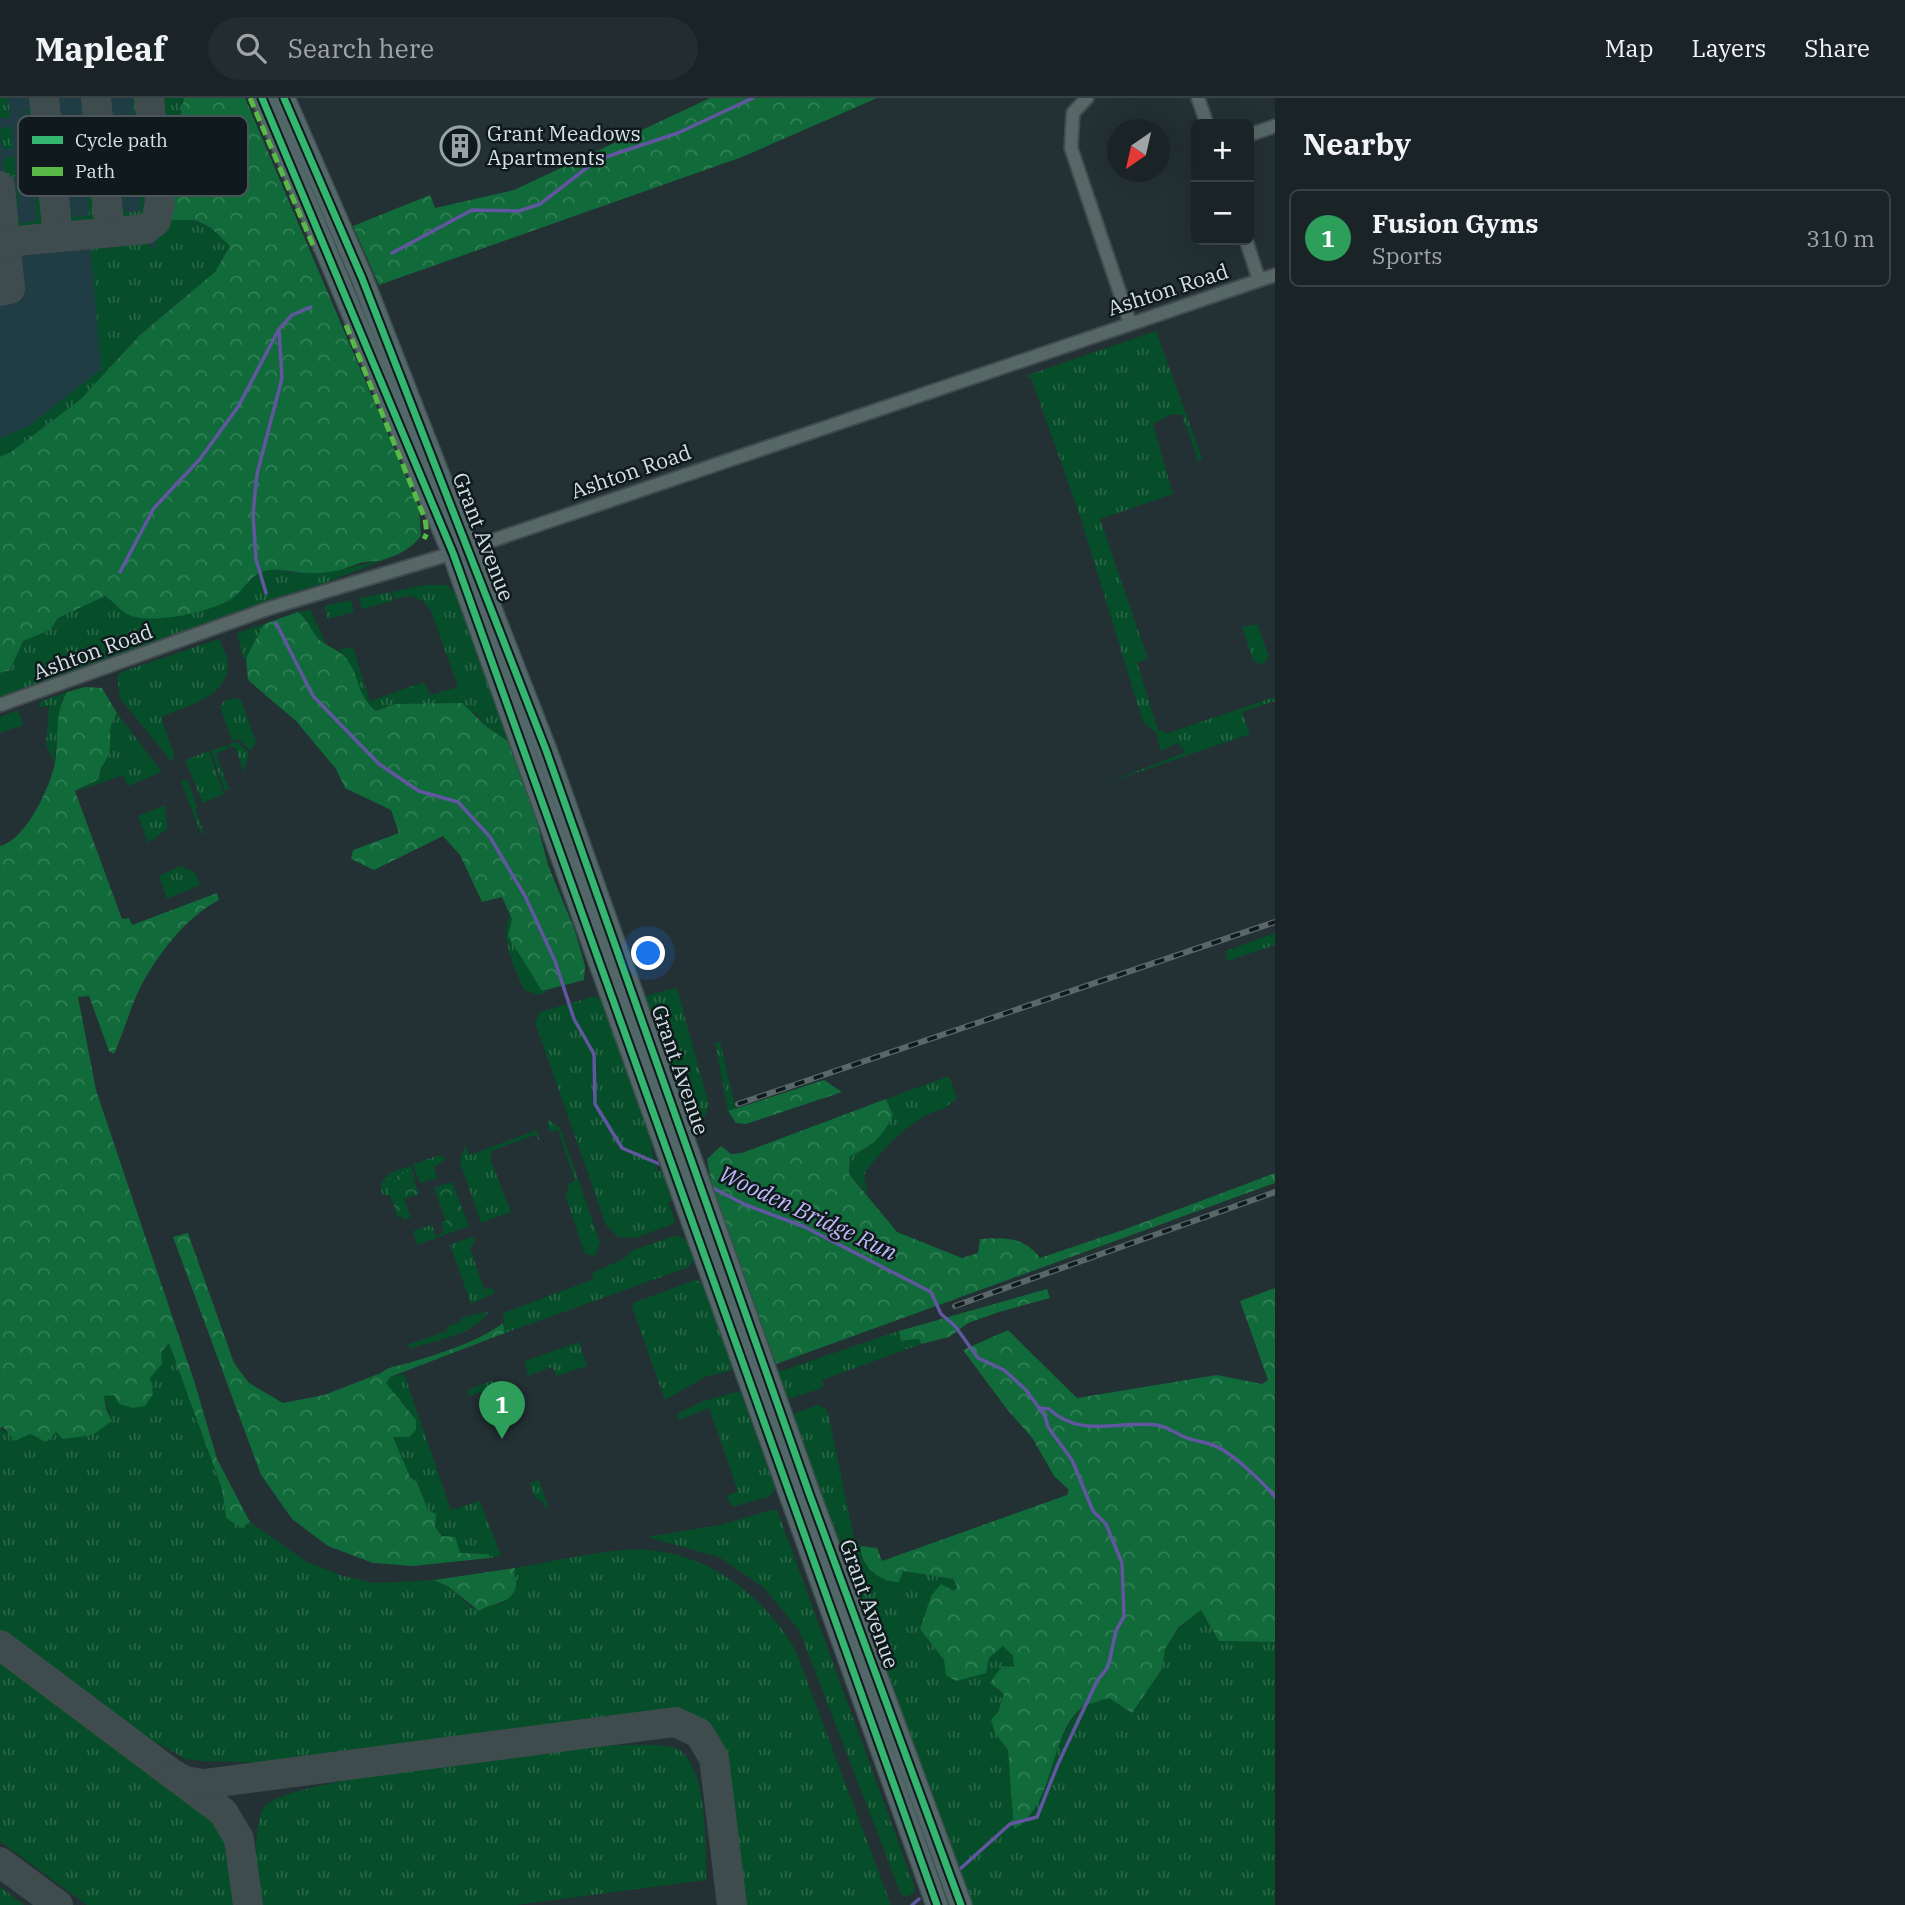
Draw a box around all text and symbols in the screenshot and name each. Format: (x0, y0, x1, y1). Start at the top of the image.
search box (208, 17, 698, 80)
text: Mapleaf (35, 27, 166, 70)
icon: search (232, 29, 270, 67)
text: Search here (288, 31, 434, 65)
text: Map (1605, 32, 1653, 64)
text: Layers (1691, 32, 1766, 64)
text: Share (1804, 32, 1870, 64)
legend (18, 116, 248, 196)
place label: Grant Meadows Apartments (487, 119, 641, 171)
north arrow (1107, 119, 1170, 182)
map controls (1191, 119, 1254, 245)
button: + (1191, 119, 1254, 182)
text: Nearby (1303, 124, 1411, 163)
building icon: Grant Meadows Apartments (439, 125, 481, 167)
text: Cycle path (75, 128, 168, 152)
text: Path (75, 159, 115, 183)
button: − (1191, 182, 1254, 245)
text: Fusion Gyms (1372, 206, 1538, 240)
text: 1 (1321, 223, 1335, 253)
text: 310 m (1806, 223, 1875, 253)
text: Sports (1372, 240, 1442, 270)
street label: Ashton Road (1104, 256, 1232, 322)
street label: Ashton Road (567, 437, 695, 505)
street label: Grant Avenue (447, 468, 521, 605)
street label: Ashton Road (29, 616, 157, 686)
your location (631, 936, 665, 970)
street label: Grant Avenue (646, 1001, 716, 1138)
water label: Wooden Bridge Run (715, 1158, 902, 1266)
pin: 1 (479, 1381, 525, 1439)
street label: Grant Avenue (834, 1535, 906, 1672)

